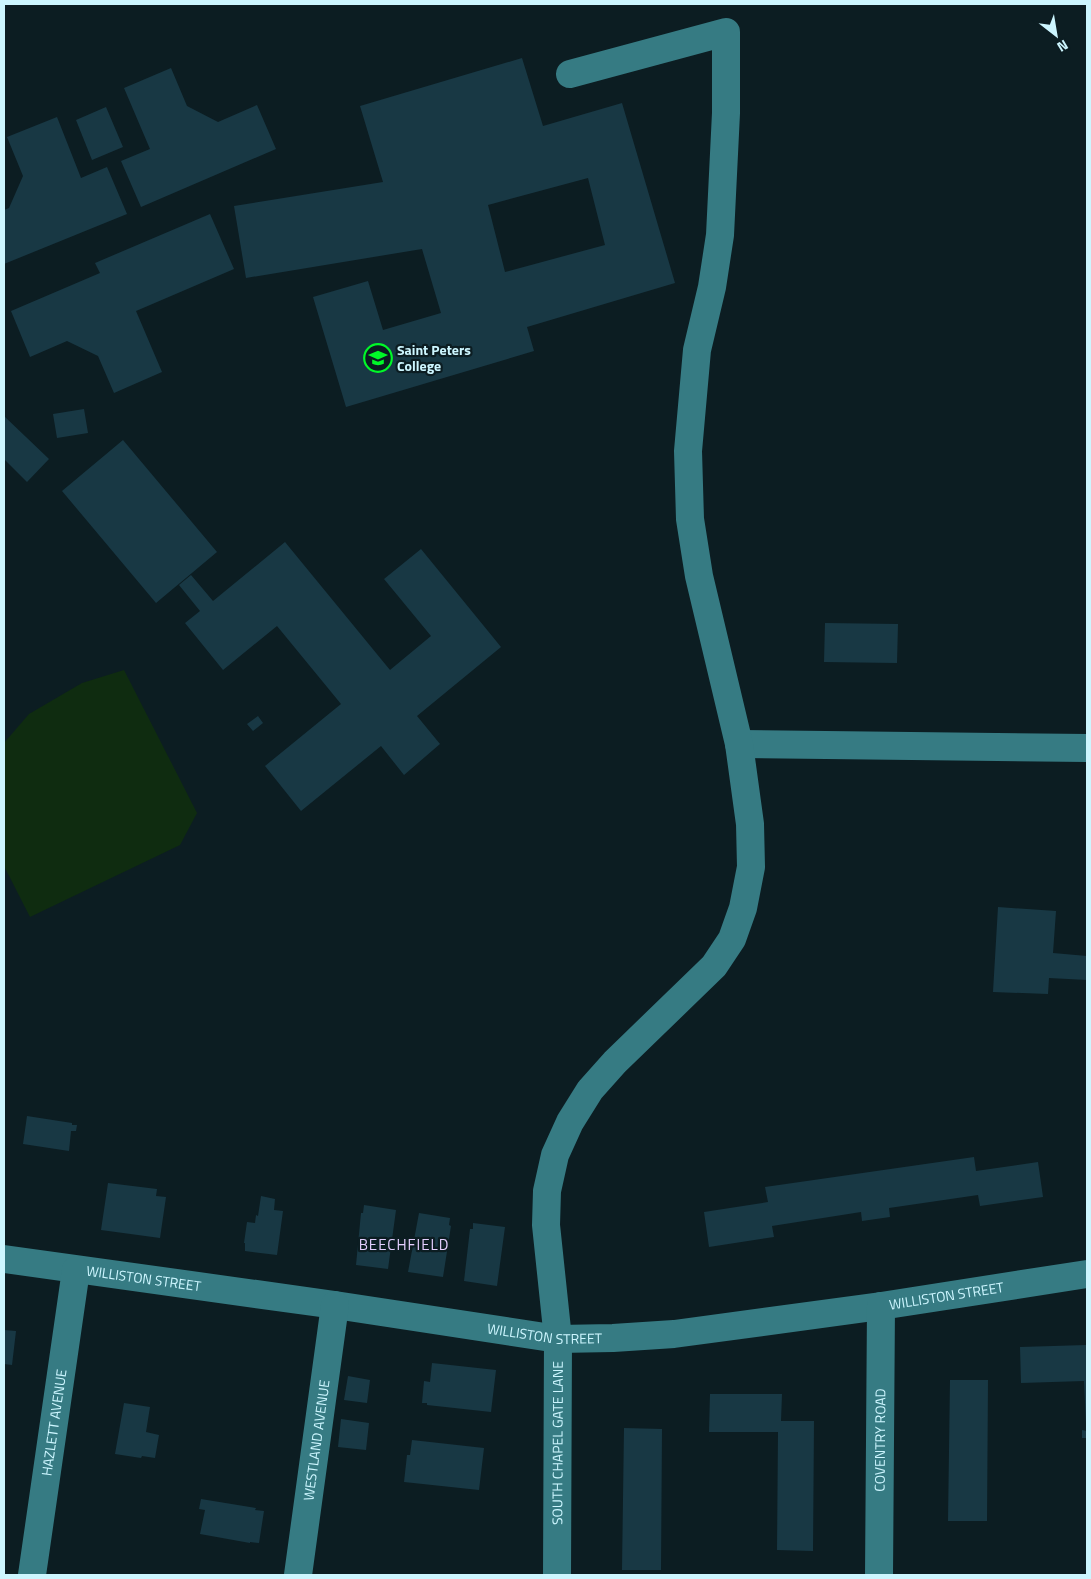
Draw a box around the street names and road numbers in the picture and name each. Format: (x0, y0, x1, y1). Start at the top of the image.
street label: WILLISTON STREET (85, 1260, 203, 1296)
street label: WILLISTON STREET (888, 1276, 1006, 1315)
street label: WILLISTON STREET (486, 1317, 603, 1349)
street label: SOUTH CHAPEL GATE LANE (546, 1361, 568, 1525)
street label: HAZLETT AVENUE (35, 1367, 72, 1477)
street label: WESTLAND AVENUE (297, 1378, 335, 1502)
street label: COVENTRY ROAD (869, 1388, 890, 1492)

